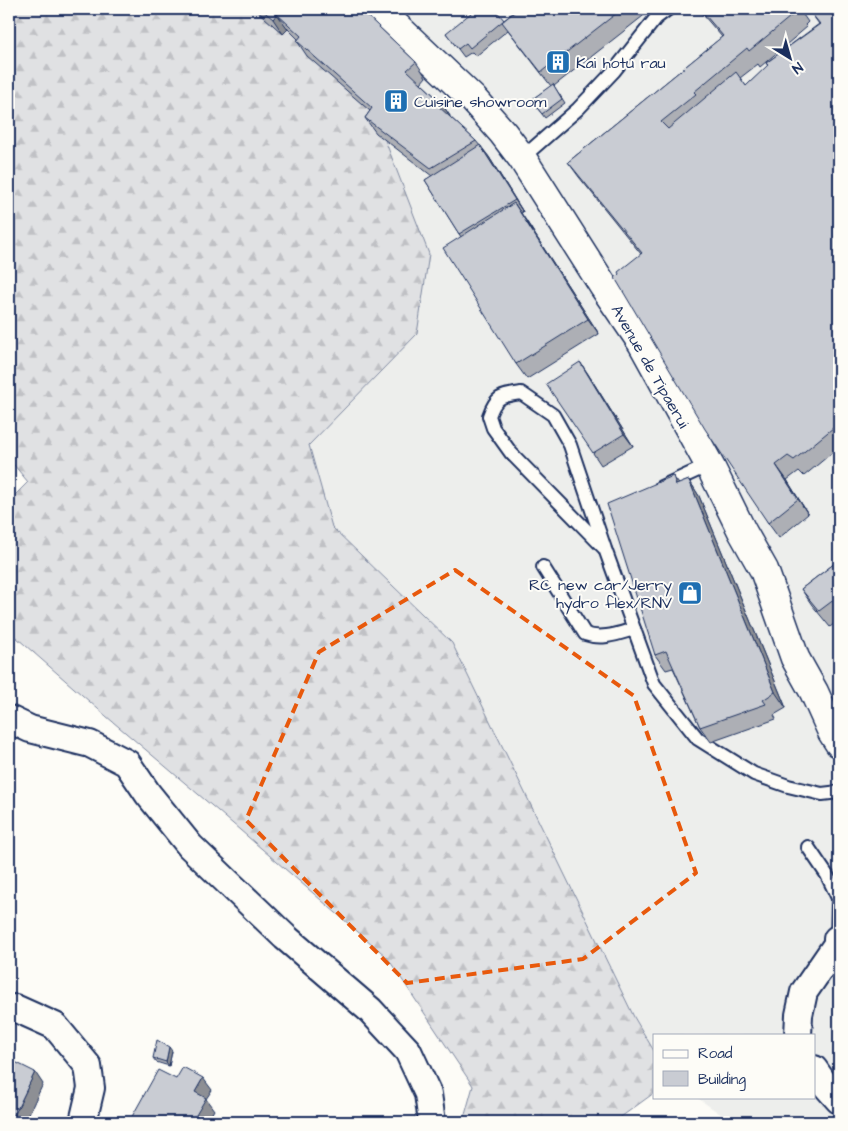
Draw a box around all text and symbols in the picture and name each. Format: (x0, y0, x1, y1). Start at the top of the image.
north arrow (766, 32, 816, 82)
building icon: Kai hotu rau (545, 49, 571, 75)
place label: Kai hotu rau (576, 52, 666, 74)
text: N (788, 57, 807, 78)
building icon: Cuisine showroom (383, 88, 409, 114)
place label: Cuisine showroom (414, 91, 547, 113)
street label: Avenue de Tipaerui (606, 301, 695, 433)
place label: RC new car/Jerry hydro flex/RNV (529, 574, 672, 615)
shop icon: RC new car/Jerry hydro flex/RNV (677, 580, 703, 606)
legend (653, 1034, 816, 1098)
text: Road (698, 1043, 733, 1064)
text: Building (698, 1069, 746, 1091)

